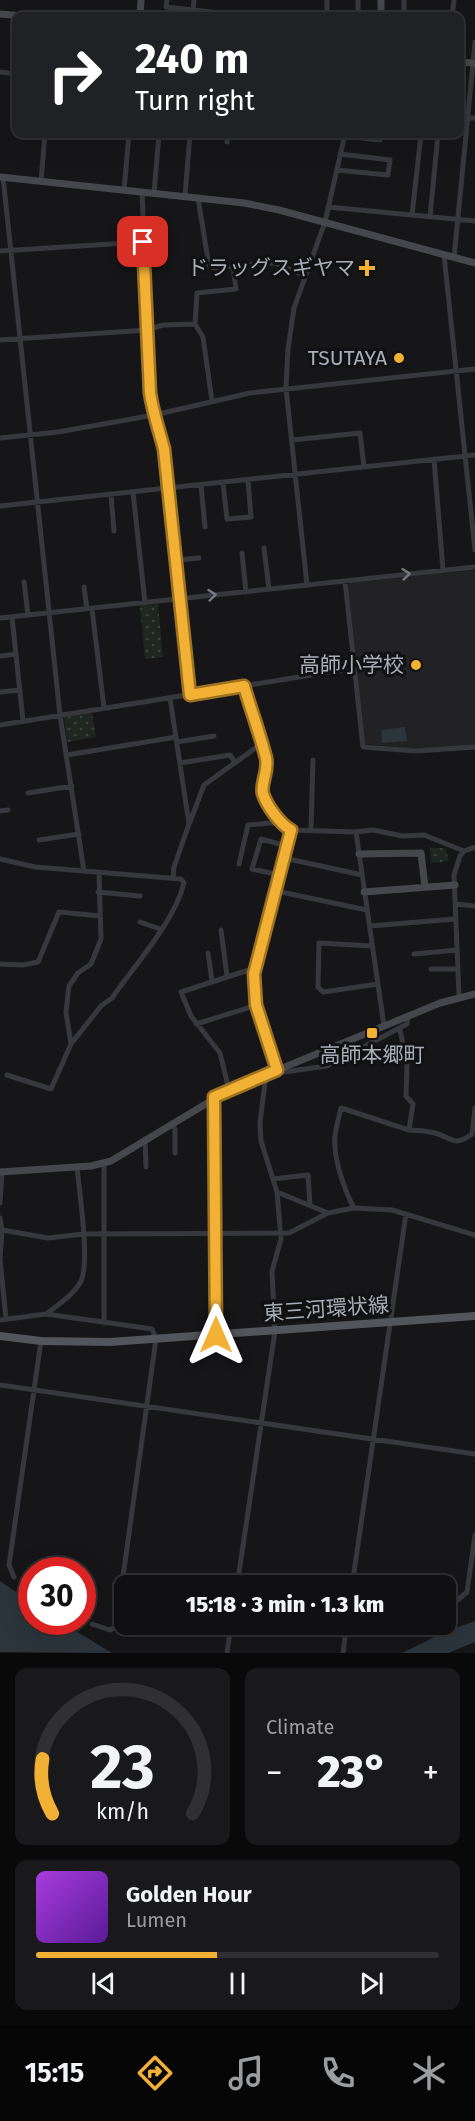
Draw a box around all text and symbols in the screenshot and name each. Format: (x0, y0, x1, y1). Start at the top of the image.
text: 240 m (135, 34, 249, 84)
icon: right (36, 36, 114, 114)
text: Turn right (135, 85, 255, 117)
pin (117, 216, 168, 267)
icon: arrive (126, 225, 159, 258)
place label: ドラッグスギヤマ (187, 255, 355, 281)
marker: ドラッグスギヤマ (360, 261, 374, 275)
place label: TSUTAYA (308, 345, 387, 371)
marker: TSUTAYA (392, 351, 406, 365)
one-way arrow (402, 568, 411, 581)
one-way arrow (208, 590, 217, 602)
place label: 高師小学校 (299, 652, 404, 678)
marker: 高師小学校 (409, 658, 423, 672)
marker: 高師本郷町 (365, 1026, 379, 1040)
place label: 高師本郷町 (320, 1042, 425, 1068)
street label: 東三河環状線 (262, 1292, 390, 1326)
position arrow (184, 1303, 248, 1367)
speed limit sign: 30 (18, 1557, 96, 1635)
text: 15:18 · 3 min · 1.3 km (186, 1591, 384, 1618)
text: Climate (266, 1715, 334, 1739)
text: 23 (90, 1730, 155, 1805)
text: 23° (317, 1745, 388, 1799)
text: − (266, 1753, 283, 1793)
text: + (423, 1753, 439, 1793)
text: km/h (96, 1799, 149, 1825)
text: Golden Hour (126, 1881, 252, 1908)
text: Lumen (126, 1908, 187, 1932)
icon: previous (87, 1967, 120, 2000)
icon: pause (221, 1967, 254, 2000)
icon: next (355, 1967, 388, 2000)
icon: directions (134, 2052, 176, 2094)
icon: music (225, 2052, 267, 2094)
icon: phone (317, 2052, 359, 2094)
icon: climate (408, 2052, 450, 2094)
text: 15:15 (25, 2057, 84, 2089)

